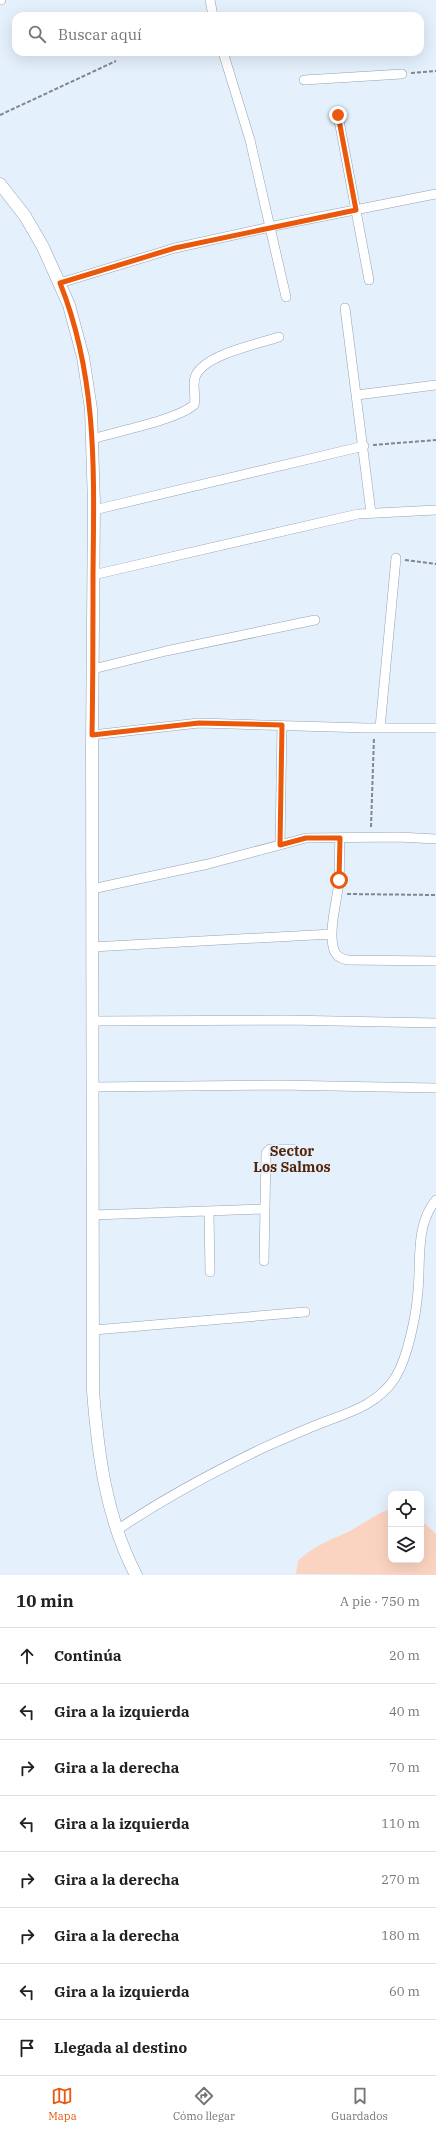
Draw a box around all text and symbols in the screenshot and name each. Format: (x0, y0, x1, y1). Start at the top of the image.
search box (12, 12, 424, 56)
icon: search (26, 23, 48, 45)
text: Buscar aquí (58, 25, 142, 44)
route end (329, 106, 347, 124)
route start (330, 871, 348, 889)
district label: Sector Los Salmos (253, 1142, 331, 1176)
map controls (388, 1491, 424, 1563)
button: locate (388, 1491, 424, 1527)
button: layers (388, 1527, 424, 1563)
text: 10 min (16, 1590, 74, 1612)
text: A pie · 750 m (340, 1593, 420, 1610)
icon: ahead (16, 1645, 38, 1667)
text: Continúa (54, 1646, 121, 1665)
text: 20 m (389, 1647, 420, 1664)
icon: left (16, 1701, 38, 1723)
text: Gira a la izquierda (54, 1702, 190, 1721)
text: 40 m (389, 1703, 420, 1720)
icon: right (16, 1757, 38, 1779)
text: Gira a la derecha (54, 1758, 179, 1777)
text: 70 m (389, 1759, 420, 1776)
icon: left (16, 1813, 38, 1835)
text: Gira a la izquierda (54, 1814, 190, 1833)
text: 110 m (381, 1815, 420, 1832)
icon: right (16, 1869, 38, 1891)
text: Gira a la derecha (54, 1870, 179, 1889)
text: 270 m (381, 1871, 420, 1888)
icon: right (16, 1925, 38, 1947)
text: Gira a la derecha (54, 1926, 179, 1945)
text: 180 m (381, 1927, 420, 1944)
icon: left (16, 1981, 38, 2003)
text: Gira a la izquierda (54, 1982, 190, 2001)
text: 60 m (389, 1983, 420, 2000)
icon: arrive (16, 2037, 38, 2059)
text: Llegada al destino (54, 2038, 187, 2057)
tab: Mapa (48, 2085, 77, 2123)
tab: Cómo llegar (173, 2085, 235, 2123)
tab: Guardados (331, 2085, 388, 2123)

